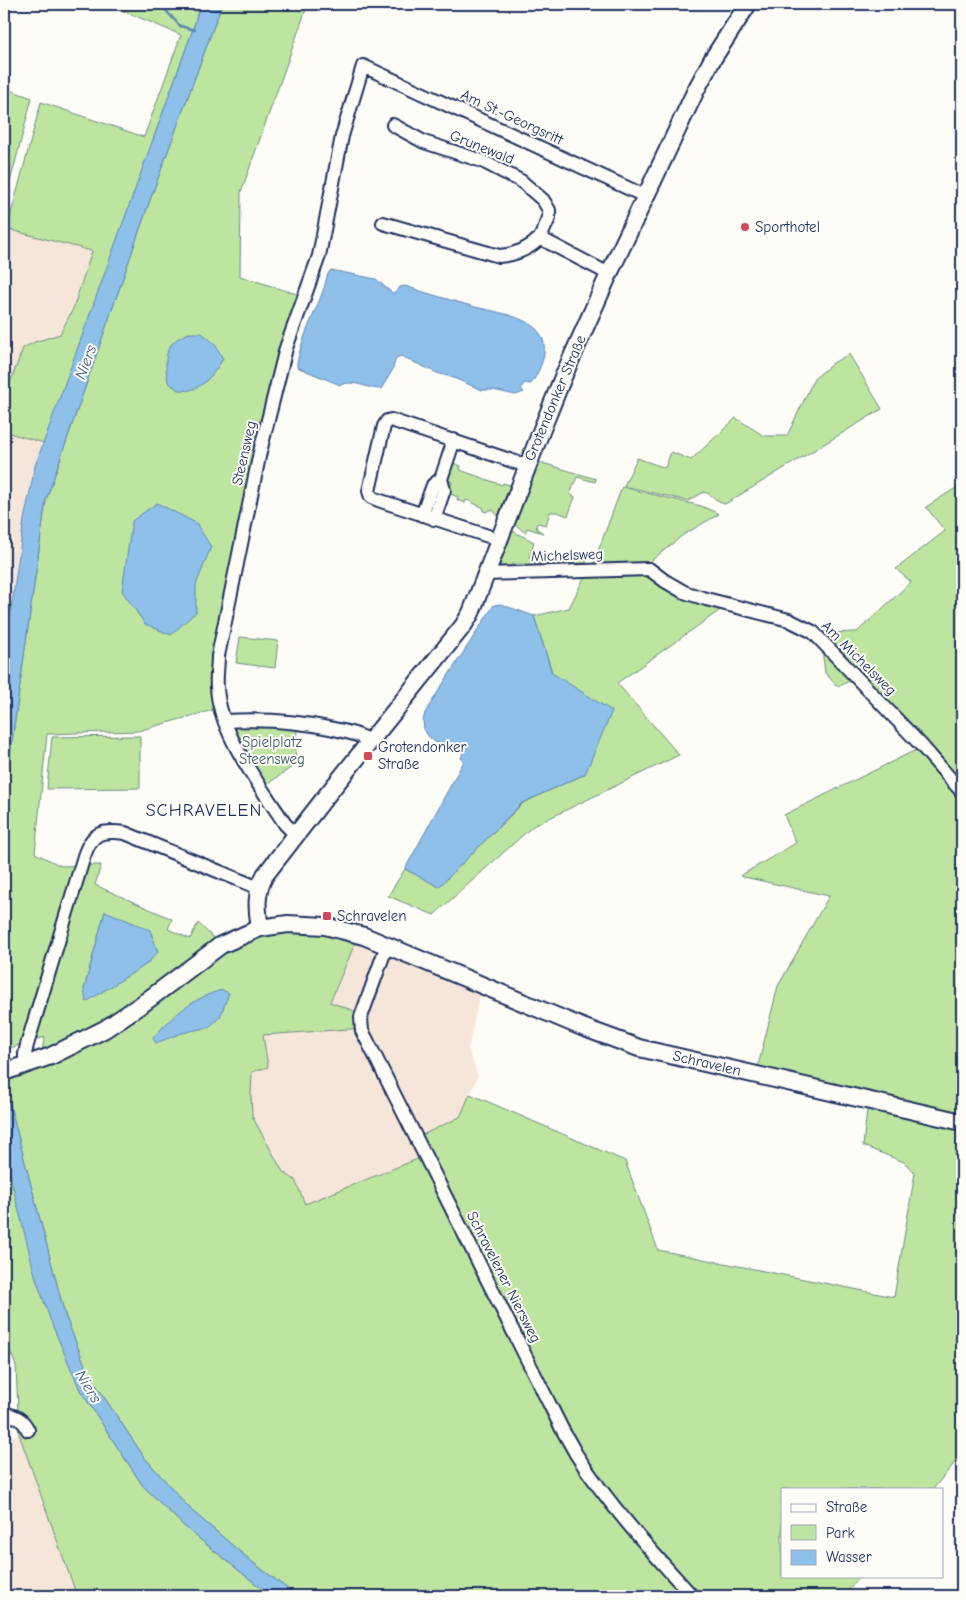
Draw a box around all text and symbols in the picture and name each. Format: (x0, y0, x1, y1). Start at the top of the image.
street label: Am St.-Georgsritt (458, 85, 567, 149)
street label: Grunewald (447, 126, 517, 168)
place label: Sporthotel (755, 218, 820, 236)
marker: Sporthotel (739, 221, 751, 233)
street label: Grotendonker Straße (520, 332, 590, 464)
water label: Niers (71, 342, 101, 382)
street label: Steensweg (228, 419, 260, 487)
street label: Michelsweg (530, 545, 604, 565)
street label: Am Michelsweg (818, 617, 900, 699)
park label: Spielplatz Steensweg (239, 733, 305, 768)
place label: Grotendonker Straße (378, 738, 467, 773)
marker: Grotendonker Straße (362, 750, 374, 762)
district label: SCHRAVELEN (146, 800, 262, 821)
place label: Schravelen (337, 907, 407, 925)
marker: Schravelen (321, 910, 333, 922)
street label: Schravelen (671, 1046, 743, 1080)
street label: Schravelener Niersweg (463, 1208, 545, 1346)
water label: Niers (71, 1367, 105, 1407)
legend (781, 1488, 944, 1578)
text: Straße (826, 1498, 868, 1516)
text: Park (826, 1524, 855, 1542)
text: Wasser (826, 1548, 872, 1566)

